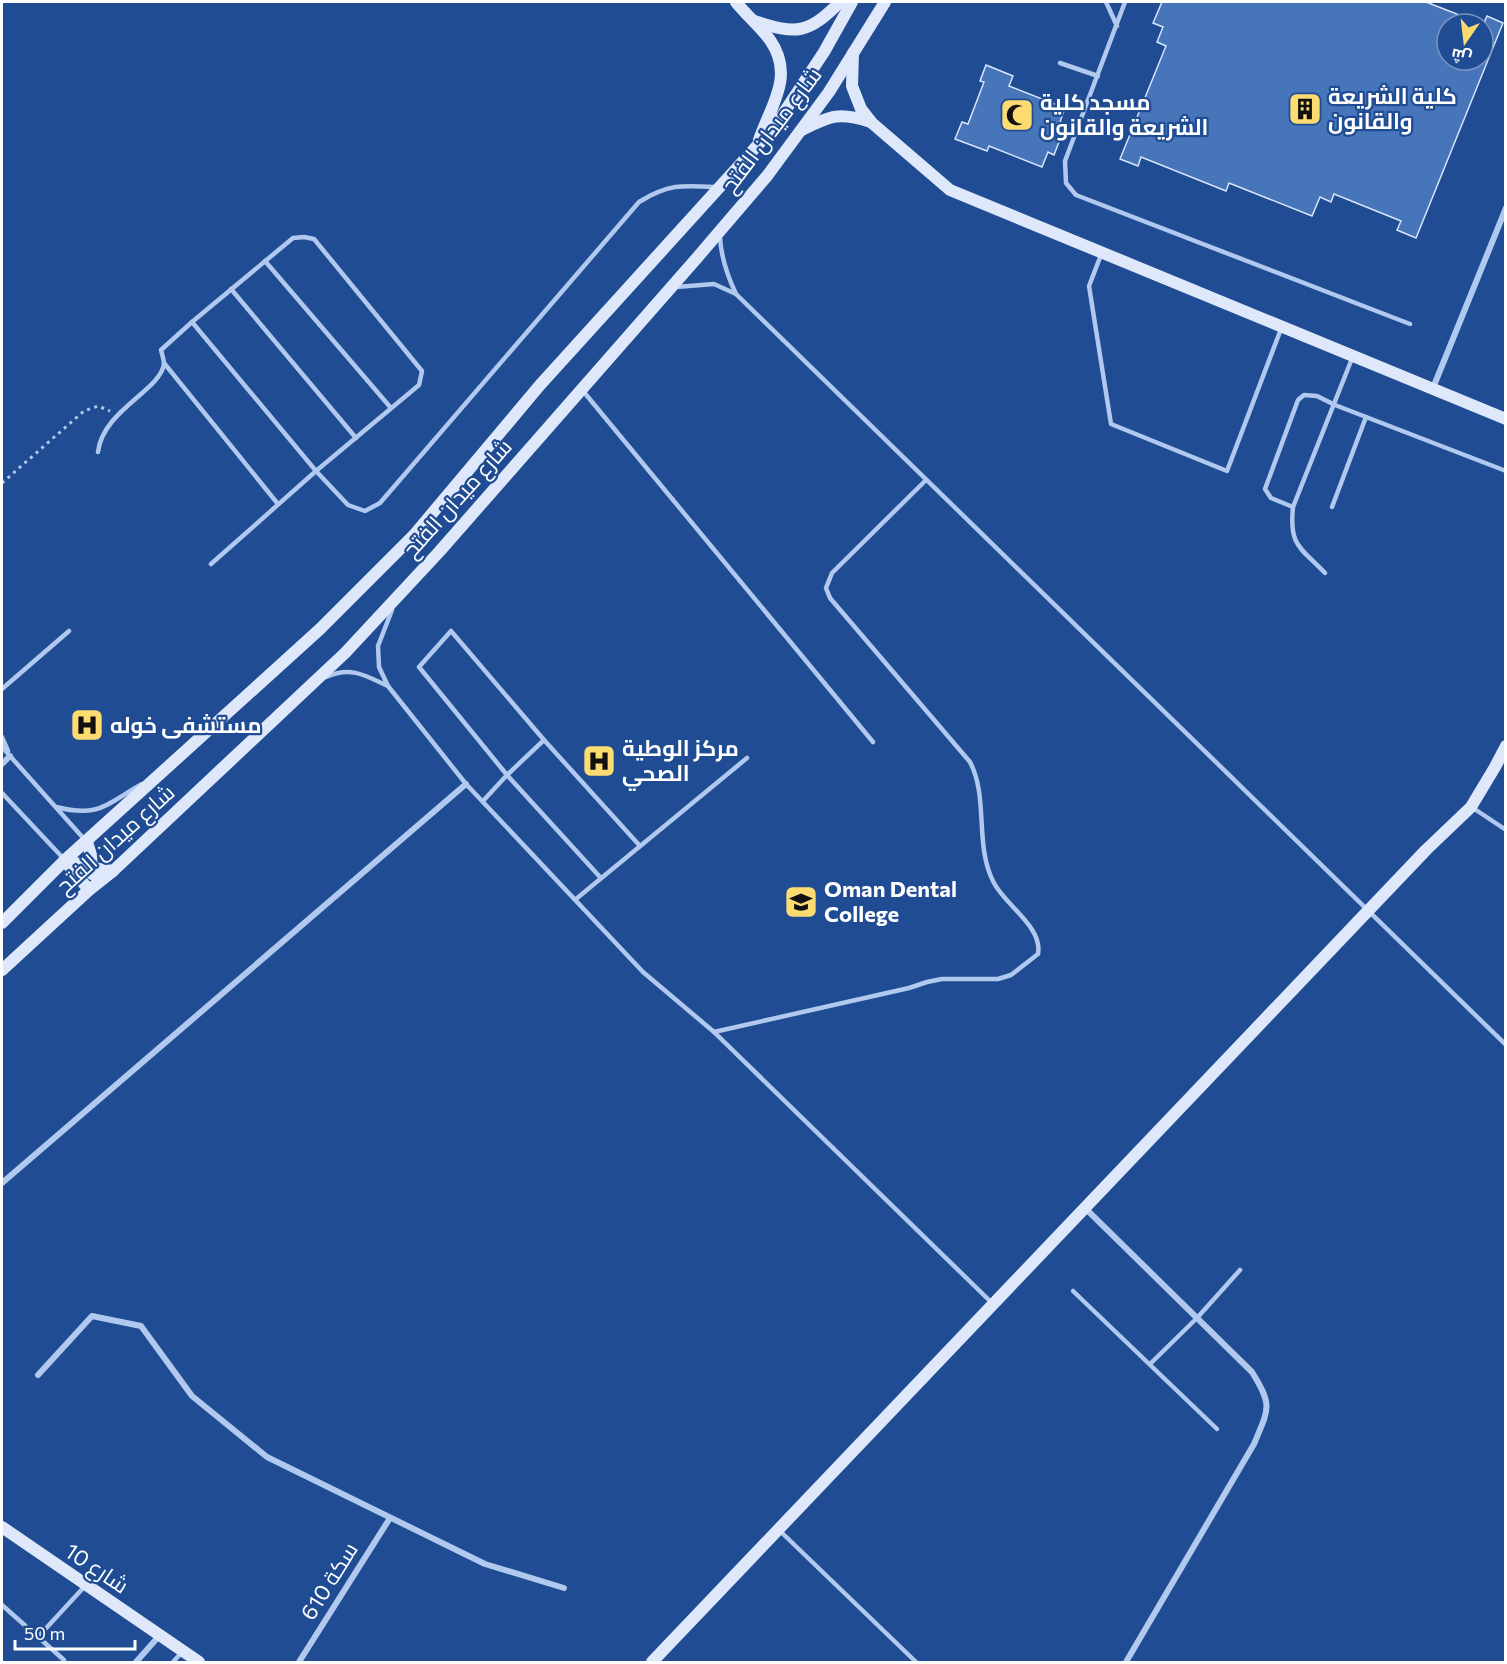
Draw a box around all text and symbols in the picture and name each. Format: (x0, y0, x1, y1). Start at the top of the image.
north arrow (1435, 12, 1495, 72)
text: ش (1449, 44, 1474, 69)
street label: شارع ميدان الفتح (715, 62, 828, 199)
place label: كلية الشريعة والقانون (1328, 82, 1457, 135)
place label: مسجد كلية الشريعة والقانون (1040, 88, 1208, 141)
building icon: كلية الشريعة والقانون (1287, 91, 1323, 127)
mosque icon: مسجد كلية الشريعة والقانون (999, 97, 1035, 133)
street label: شارع ميدان الفتح (396, 433, 518, 564)
hospital icon: مستشفى خوله (69, 707, 105, 743)
place label: مستشفى خوله (110, 711, 262, 739)
place label: مركز الوطية الصحي (622, 734, 739, 791)
hospital icon: مركز الوطية الصحي (581, 743, 617, 779)
street label: شارع ميدان الفتح (50, 778, 181, 900)
place label: Oman Dental College (824, 875, 957, 927)
school or university icon: Oman Dental College (783, 884, 819, 920)
street label: شارع 10 (59, 1537, 134, 1600)
street label: سكة 610 (294, 1537, 363, 1625)
scale bar (15, 1613, 135, 1651)
text: 50 m (24, 1622, 65, 1644)

